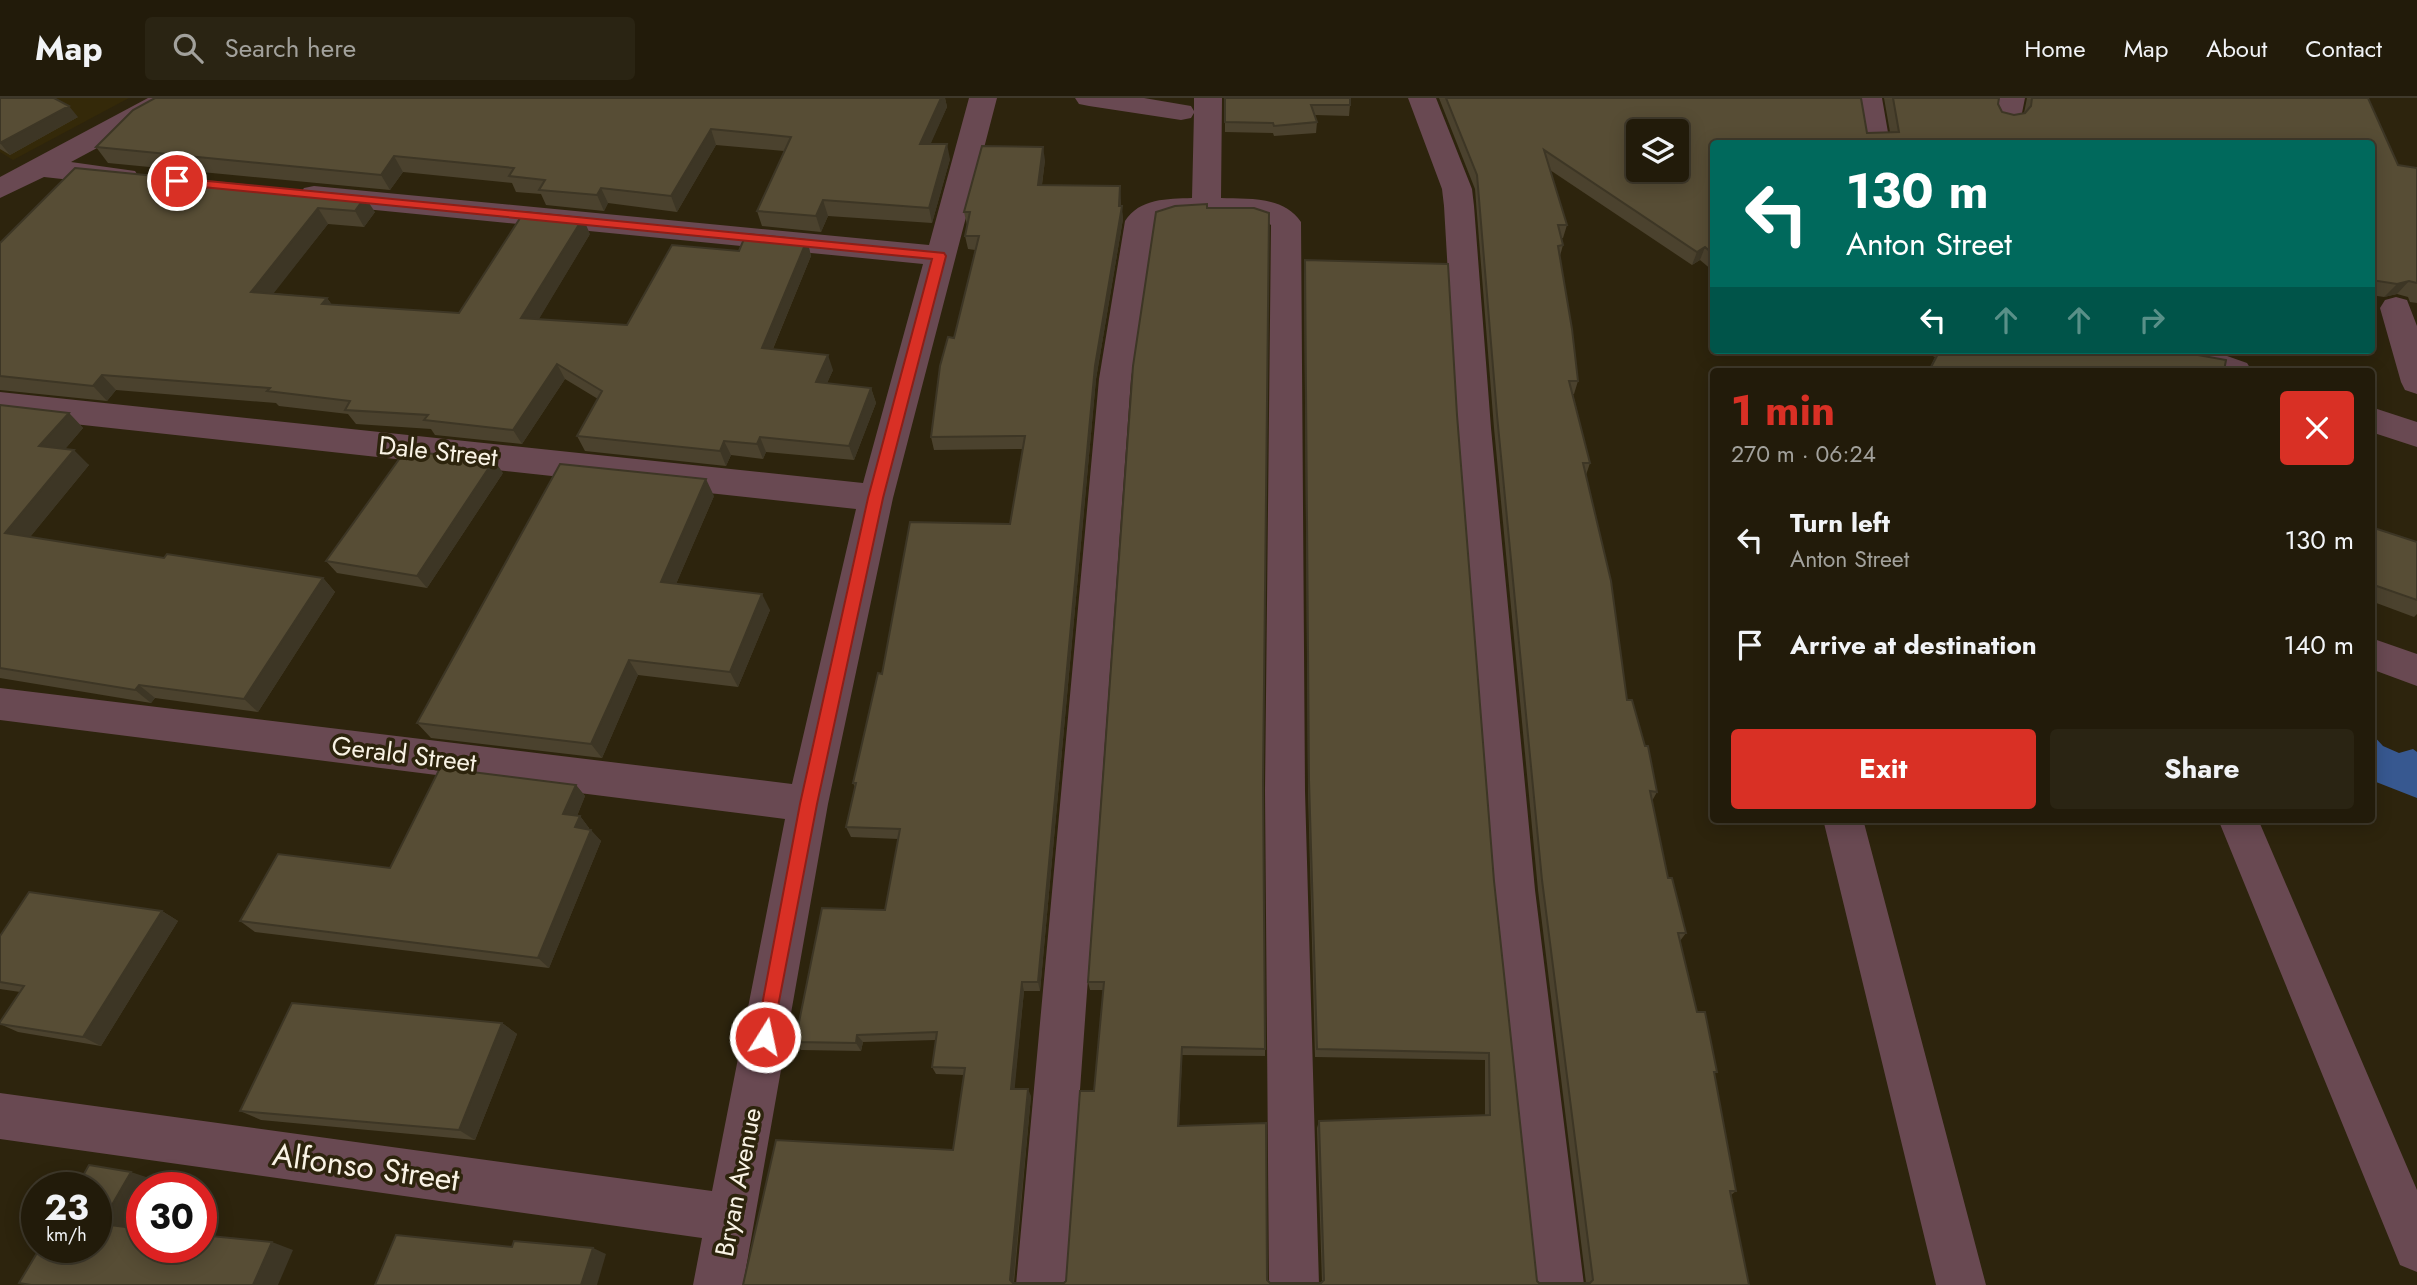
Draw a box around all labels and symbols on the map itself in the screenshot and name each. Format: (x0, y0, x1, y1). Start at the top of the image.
pin (147, 151, 207, 211)
street label: Dale Street (377, 426, 500, 476)
street label: Gerald Street (329, 726, 479, 782)
position arrow (728, 1000, 802, 1074)
street label: Bryan Avenue (705, 1104, 771, 1260)
street label: Alfonso Street (270, 1131, 463, 1203)
speed limit sign: 30 (126, 1172, 217, 1263)

